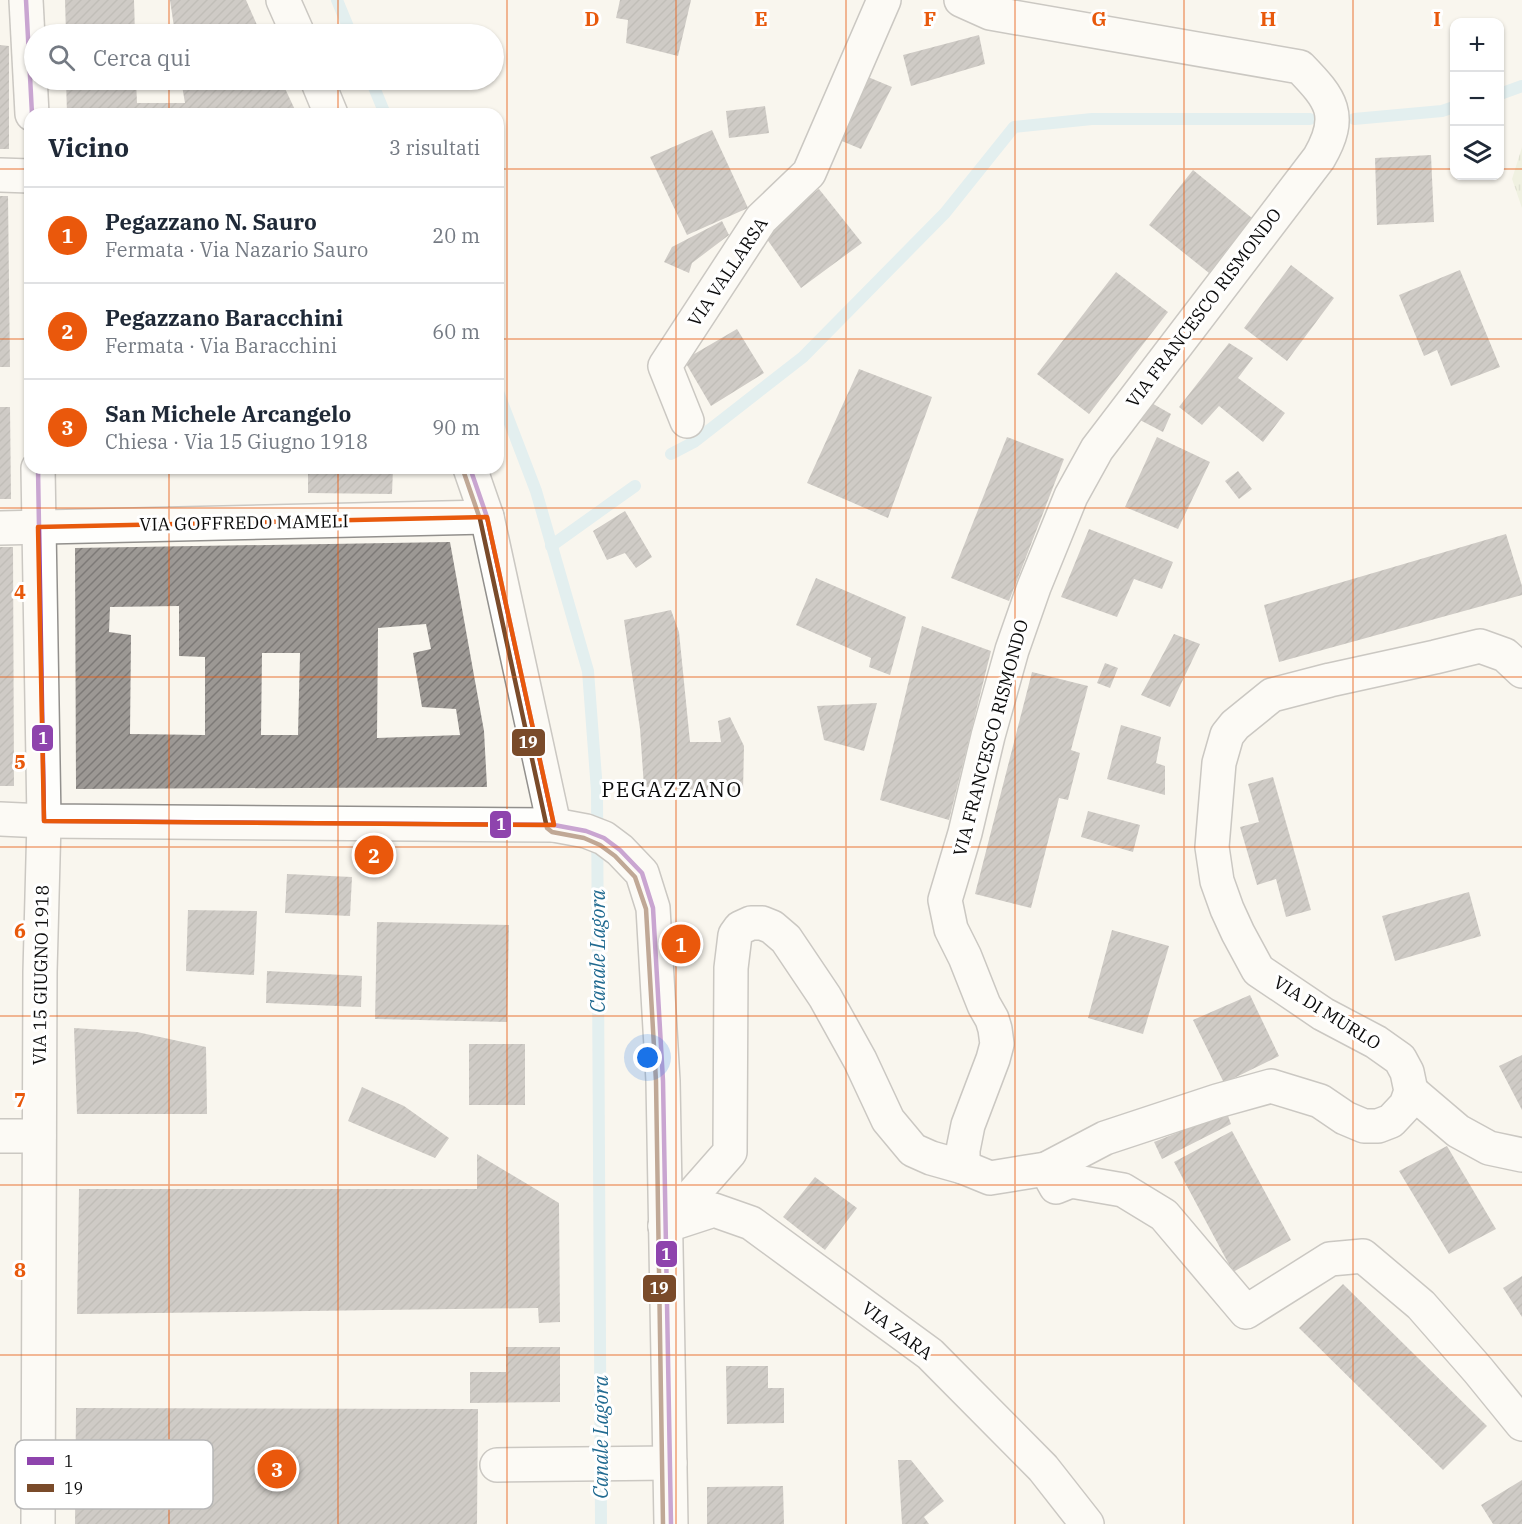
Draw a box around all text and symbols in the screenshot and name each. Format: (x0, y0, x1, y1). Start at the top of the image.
text: D (584, 5, 600, 32)
text: E (754, 5, 768, 32)
text: F (924, 5, 936, 32)
text: G (1091, 5, 1107, 32)
text: H (1260, 5, 1276, 32)
text: I (1433, 5, 1441, 32)
map controls (1450, 18, 1504, 180)
button: + (1450, 18, 1504, 72)
search box (24, 24, 504, 90)
icon: search (45, 41, 78, 74)
text: Cerca qui (93, 43, 191, 72)
button: − (1450, 72, 1504, 126)
button: layers (1450, 126, 1504, 180)
text: Vicino (48, 130, 129, 164)
text: 3 risultati (389, 134, 480, 161)
street label: VIA FRANCESCO RISMONDO (1121, 203, 1286, 412)
text: Pegazzano N. Sauro (105, 207, 317, 236)
street label: VIA VALLARSA (683, 212, 773, 331)
text: 1 (62, 222, 74, 249)
text: 20 m (432, 222, 480, 249)
text: Fermata · Via Nazario Sauro (105, 236, 368, 263)
text: Pegazzano Baracchini (105, 303, 343, 332)
text: 2 (62, 318, 74, 345)
text: 60 m (432, 318, 480, 345)
text: Fermata · Via Baracchini (105, 332, 337, 359)
text: San Michele Arcangelo (105, 399, 351, 428)
text: 3 (62, 414, 74, 441)
text: 90 m (432, 414, 480, 441)
text: Chiesa · Via 15 Giugno 1918 (105, 428, 368, 455)
street label: VIA GOFFREDO MAMELI (139, 509, 349, 536)
text: 4 (14, 578, 26, 605)
street label: VIA FRANCESCO RISMONDO (948, 617, 1033, 859)
line badge: 1 (31, 724, 54, 752)
text: 1 (38, 728, 48, 748)
line badge: 19 (511, 728, 546, 757)
text: 19 (518, 732, 538, 752)
text: 5 (14, 748, 26, 775)
district label: PEGAZZANO (601, 775, 743, 803)
line badge: 1 (489, 810, 512, 839)
text: 1 (496, 814, 506, 834)
pin: 2 (354, 832, 394, 878)
street label: VIA 15 GIUGNO 1918 (27, 885, 54, 1065)
water label: Canale Lagora (584, 889, 611, 1013)
text: 6 (14, 917, 26, 944)
pin: 1 (662, 922, 700, 966)
street label: VIA DI MURLO (1269, 970, 1385, 1055)
your location (633, 1043, 662, 1072)
text: 7 (14, 1086, 26, 1113)
line badge: 1 (655, 1240, 678, 1268)
text: 1 (661, 1244, 671, 1264)
text: 8 (14, 1256, 26, 1283)
line badge: 19 (642, 1274, 677, 1303)
text: 19 (649, 1278, 669, 1298)
street label: VIA ZARA (857, 1296, 938, 1365)
water label: Canale Lagora (587, 1375, 614, 1499)
legend (15, 1440, 213, 1509)
pin: 3 (258, 1446, 296, 1492)
text: 1 (64, 1451, 74, 1471)
text: 19 (64, 1478, 83, 1498)

